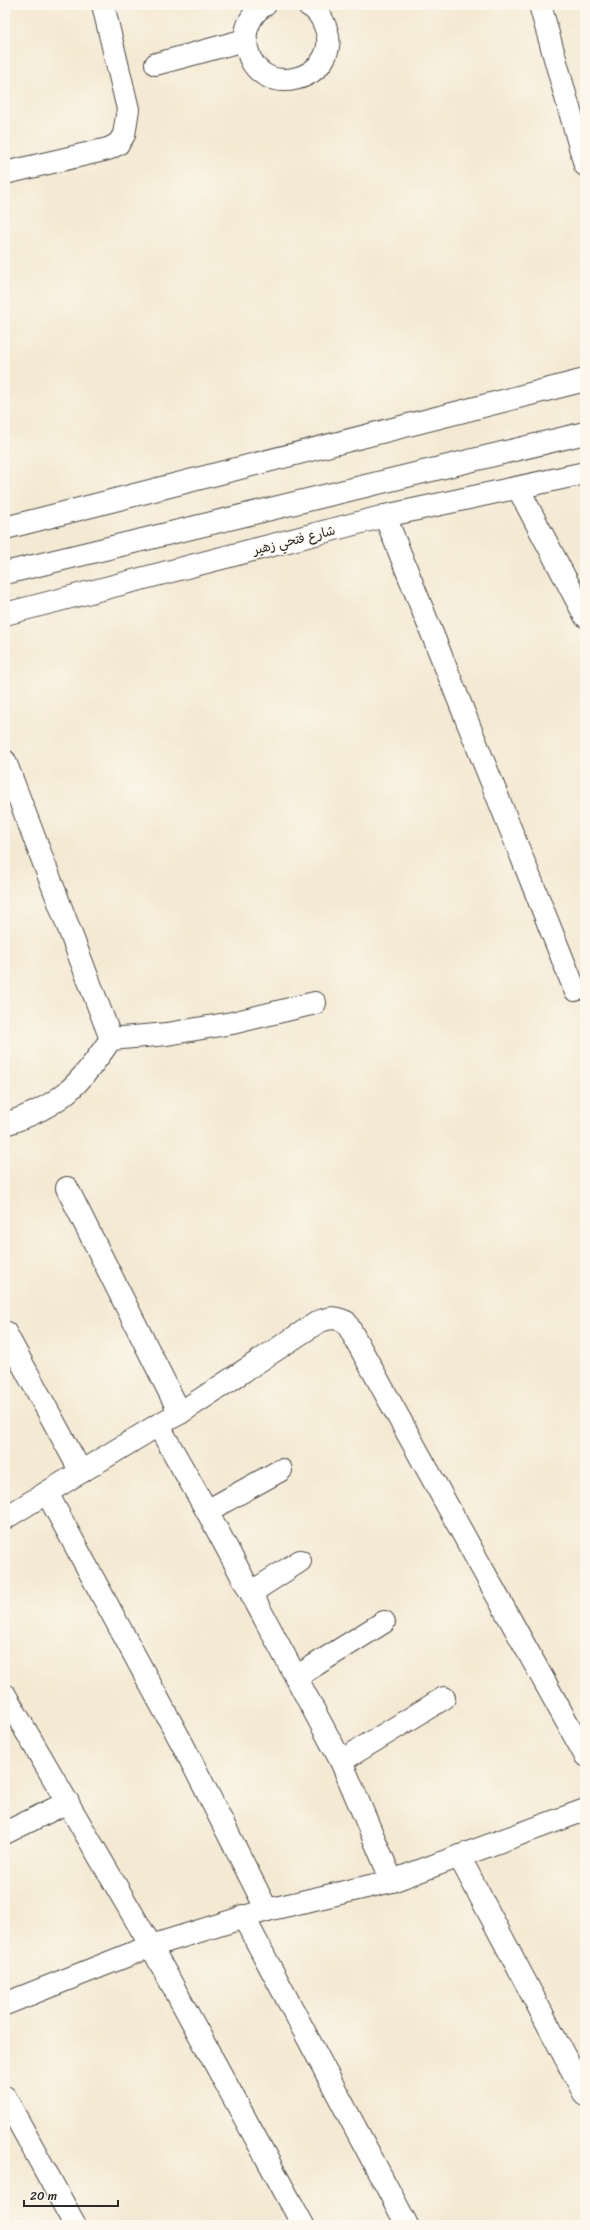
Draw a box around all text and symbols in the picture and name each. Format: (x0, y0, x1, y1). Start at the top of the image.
street label: شارع فتحي زهير (249, 519, 338, 562)
scale bar (24, 2182, 118, 2208)
text: 20 m (30, 2185, 57, 2207)

